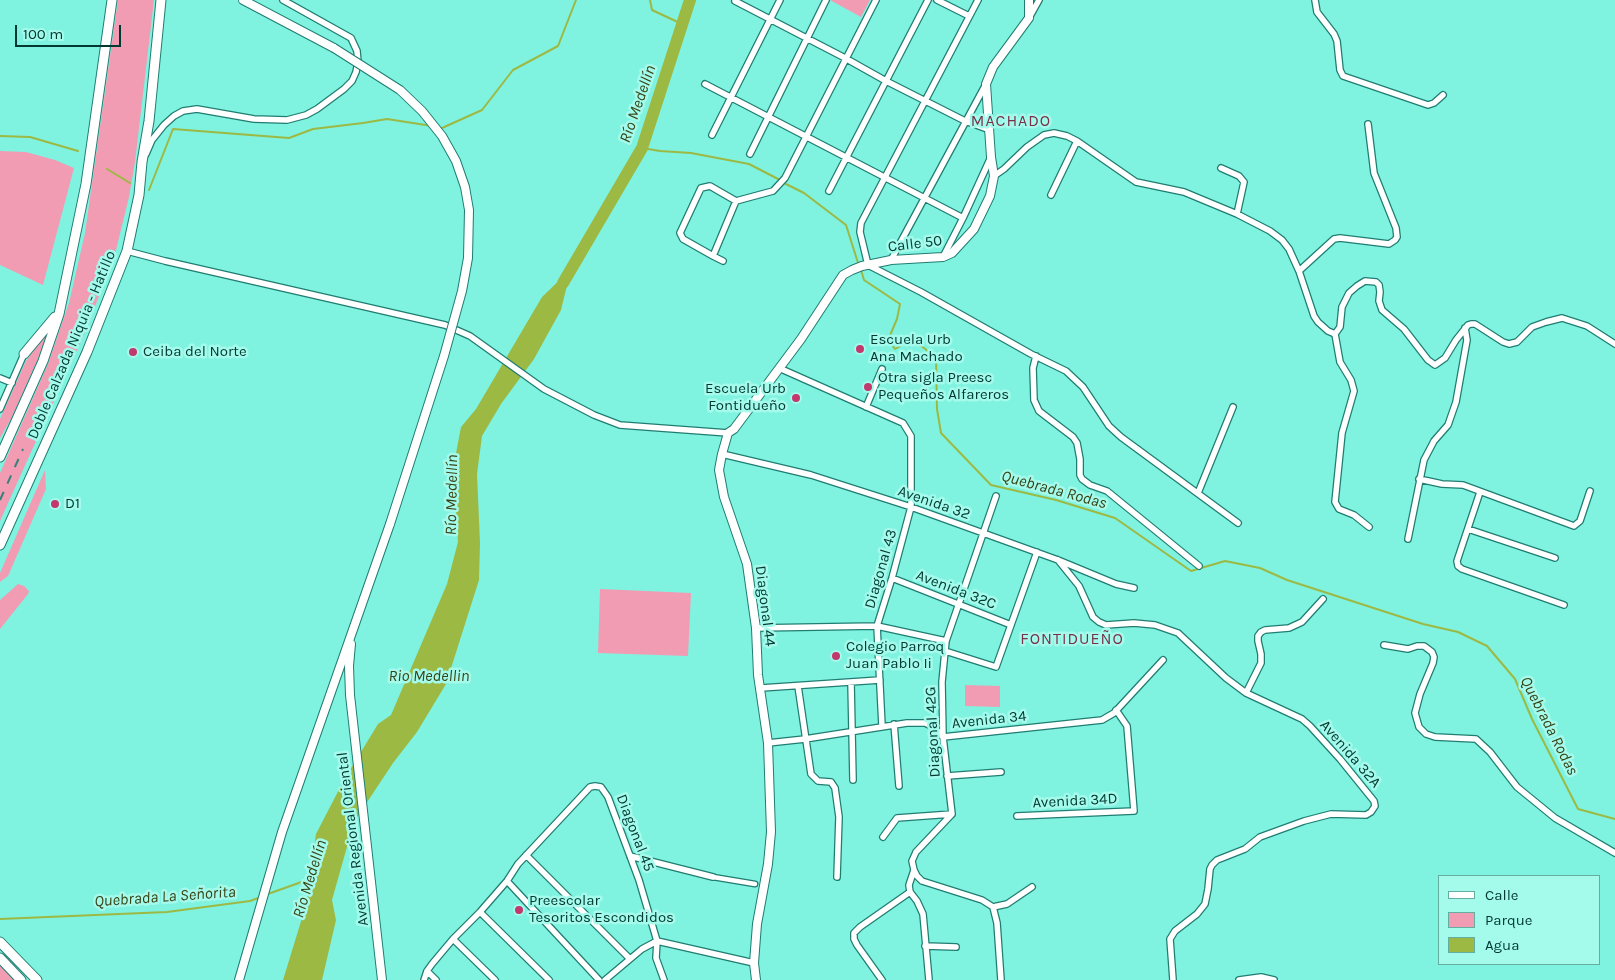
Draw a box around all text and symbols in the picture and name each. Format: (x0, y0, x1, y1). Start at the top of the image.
scale bar (18, 15, 124, 47)
text: 100 m (23, 25, 63, 43)
water label: Río Medellín (616, 63, 660, 145)
district label: MACHADO (970, 111, 1052, 131)
street label: Calle 50 (887, 232, 943, 256)
street label: Doble Calzada Niquia - Hatillo (24, 248, 120, 442)
place label: Escuela Urb Ana Machado (870, 331, 963, 366)
place label: Ceiba del Norte (143, 343, 247, 361)
marker: Escuela Urb Ana Machado (854, 343, 866, 355)
marker: Ceiba del Norte (127, 346, 139, 358)
place label: Otra sigla Preesc Pequeños Alfareros (878, 369, 1009, 404)
place label: Escuela Urb Fontidueño (705, 380, 786, 415)
marker: Otra sigla Preesc Pequeños Alfareros (862, 381, 874, 393)
marker: Escuela Urb Fontidueño (790, 392, 802, 404)
water label: Río Medellín (442, 454, 462, 536)
water label: Quebrada Rodas (999, 467, 1109, 513)
street label: Avenida 32 (895, 482, 973, 524)
place label: D1 (65, 495, 80, 513)
marker: D1 (49, 498, 61, 510)
street label: Diagonal 43 (861, 527, 901, 611)
street label: Diagonal 44 (751, 565, 779, 647)
street label: Avenida 32C (913, 566, 999, 614)
district label: FONTIDUEÑO (1019, 629, 1125, 649)
place label: Colegio Parroq Juan Pablo Ii (846, 638, 944, 673)
marker: Colegio Parroq Juan Pablo Ii (830, 650, 842, 662)
water label: Rio Medellin (388, 666, 470, 686)
water label: Quebrada Rodas (1516, 673, 1582, 779)
street label: Diagonal 42G (922, 686, 944, 778)
street label: Avenida 34 (951, 707, 1027, 733)
street label: Avenida 32A (1316, 716, 1384, 792)
street label: Avenida Regional Oriental (333, 751, 373, 927)
street label: Avenida 34D (1032, 790, 1118, 812)
street label: Diagonal 45 (612, 792, 658, 874)
water label: Río Medellín (289, 837, 331, 921)
legend (1438, 875, 1600, 965)
water label: Quebrada La Señorita (94, 882, 236, 912)
text: Calle (1485, 886, 1519, 904)
place label: Preescolar Tesoritos Escondidos (529, 892, 674, 927)
marker: Preescolar Tesoritos Escondidos (513, 904, 525, 916)
text: Parque (1485, 911, 1533, 929)
text: Agua (1485, 936, 1519, 954)

